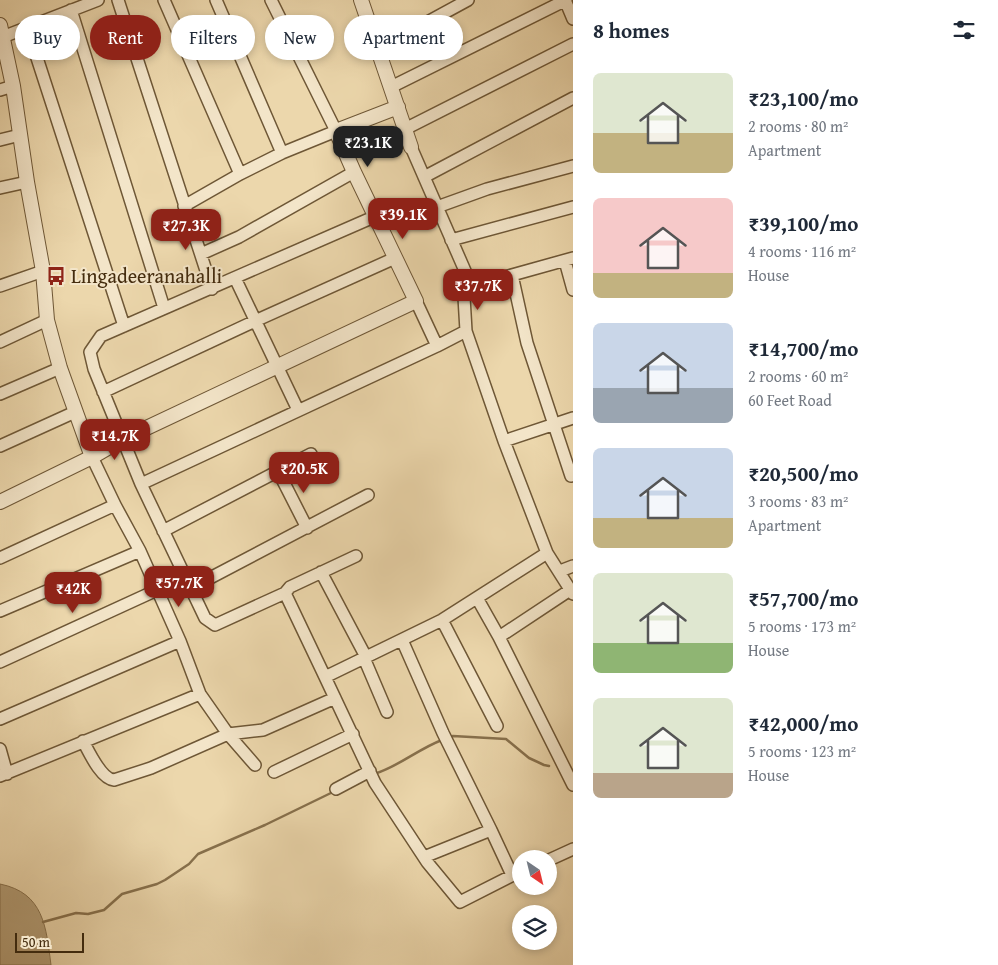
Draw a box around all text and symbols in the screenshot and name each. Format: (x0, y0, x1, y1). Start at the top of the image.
chip: Buy (15, 15, 80, 60)
chip: Rent (90, 15, 161, 60)
chip: Filters (171, 15, 255, 60)
chip: New (265, 15, 334, 60)
chip: Apartment (344, 15, 463, 60)
text: 8 homes (593, 15, 669, 46)
icon: filters (950, 16, 978, 44)
text: ₹23,100/mo (748, 83, 858, 114)
icon: home (633, 93, 693, 153)
text: 2 rooms · 80 m² (748, 114, 848, 138)
pin: ₹23.1K (327, 126, 409, 168)
text: ₹23.1K (344, 130, 392, 154)
text: Apartment (748, 138, 821, 162)
pin: ₹39.1K (362, 198, 444, 240)
text: ₹39.1K (379, 202, 427, 226)
pin: ₹27.3K (145, 208, 227, 251)
text: ₹39,100/mo (748, 208, 858, 239)
text: ₹27.3K (162, 213, 210, 237)
icon: home (633, 218, 693, 278)
text: 4 rooms · 116 m² (748, 239, 856, 263)
place label: Lingadeeranahalli (71, 261, 223, 290)
text: House (748, 263, 789, 287)
bus stop icon: Lingadeeranahalli (45, 265, 67, 287)
pin: ₹37.7K (437, 268, 519, 311)
text: ₹37.7K (454, 273, 502, 297)
text: ₹14,700/mo (748, 333, 858, 364)
icon: home (633, 343, 693, 403)
text: 2 rooms · 60 m² (748, 364, 848, 388)
text: 60 Feet Road (748, 388, 832, 412)
pin: ₹14.7K (74, 418, 156, 461)
text: ₹14.7K (91, 423, 139, 447)
pin: ₹20.5K (263, 452, 345, 494)
text: ₹20.5K (280, 456, 328, 480)
text: ₹20,500/mo (748, 458, 858, 489)
icon: home (633, 468, 693, 528)
text: 3 rooms · 83 m² (748, 489, 848, 513)
text: Apartment (748, 513, 821, 537)
pin: ₹57.7K (138, 566, 220, 608)
text: ₹57.7K (155, 570, 203, 594)
pin: ₹42K (43, 572, 103, 614)
text: ₹42K (56, 576, 90, 600)
text: ₹57,700/mo (748, 583, 858, 614)
icon: home (633, 593, 693, 653)
text: 5 rooms · 173 m² (748, 614, 856, 638)
text: House (748, 638, 789, 662)
text: ₹42,000/mo (748, 708, 858, 739)
icon: home (633, 718, 693, 778)
text: 5 rooms · 123 m² (748, 739, 856, 763)
text: House (748, 763, 789, 787)
north arrow (512, 850, 558, 895)
map controls (512, 850, 557, 950)
button: layers (512, 905, 557, 950)
scale bar (15, 930, 84, 953)
text: 50 m (22, 932, 50, 952)

